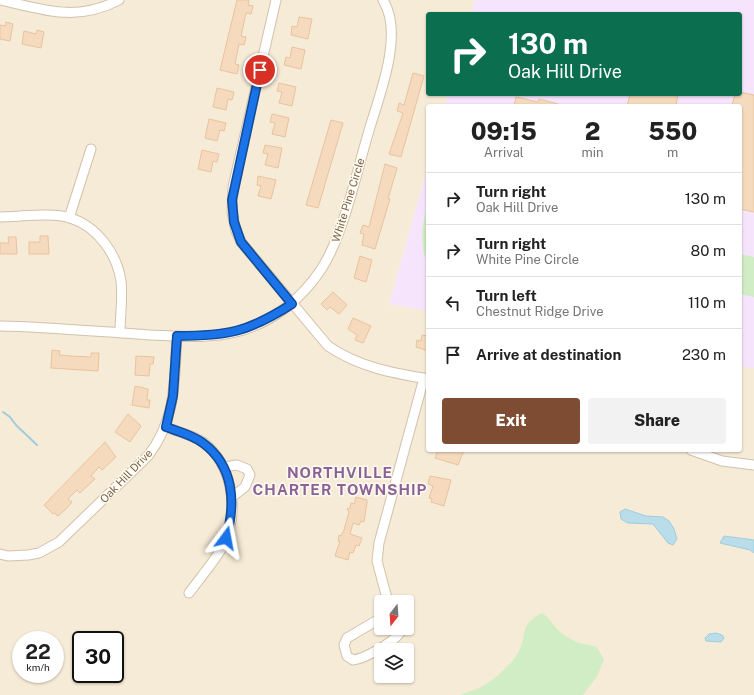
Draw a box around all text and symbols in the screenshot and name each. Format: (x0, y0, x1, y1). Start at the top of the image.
text: 130 m (508, 27, 588, 60)
icon: right (442, 28, 494, 80)
pin (243, 53, 277, 87)
icon: arrive (249, 59, 271, 81)
text: Oak Hill Drive (508, 61, 622, 82)
text: 09:15 (471, 117, 537, 145)
text: 2 (585, 117, 600, 145)
text: 550 (648, 117, 697, 145)
text: Arrival (484, 145, 524, 160)
text: min (581, 145, 604, 160)
text: m (667, 145, 678, 160)
street label: White Pine Circle (330, 157, 366, 243)
text: Turn right (476, 183, 546, 200)
icon: right (442, 188, 464, 210)
text: 130 m (685, 190, 726, 207)
text: Oak Hill Drive (476, 200, 558, 215)
text: Turn right (476, 235, 546, 252)
icon: right (442, 240, 464, 262)
text: 80 m (691, 242, 726, 259)
text: White Pine Circle (476, 252, 579, 267)
text: Turn left (476, 287, 537, 304)
icon: left (442, 292, 464, 314)
text: 110 m (688, 294, 726, 311)
text: Chestnut Ridge Drive (476, 304, 604, 319)
icon: arrive (442, 344, 464, 366)
text: Arrive at destination (476, 346, 621, 363)
text: 230 m (682, 346, 726, 363)
button: Exit (442, 398, 580, 444)
button: Share (588, 398, 726, 444)
street label: Oak Hill Drive (98, 447, 154, 505)
district label: NORTHVILLE CHARTER TOWNSHIP (253, 464, 427, 498)
position arrow (205, 517, 247, 559)
north arrow (374, 595, 414, 635)
map controls (374, 595, 414, 683)
speed limit sign: 30 (72, 631, 124, 683)
text: 22 (25, 640, 51, 664)
button: layers (374, 643, 414, 683)
text: km/h (26, 661, 50, 673)

